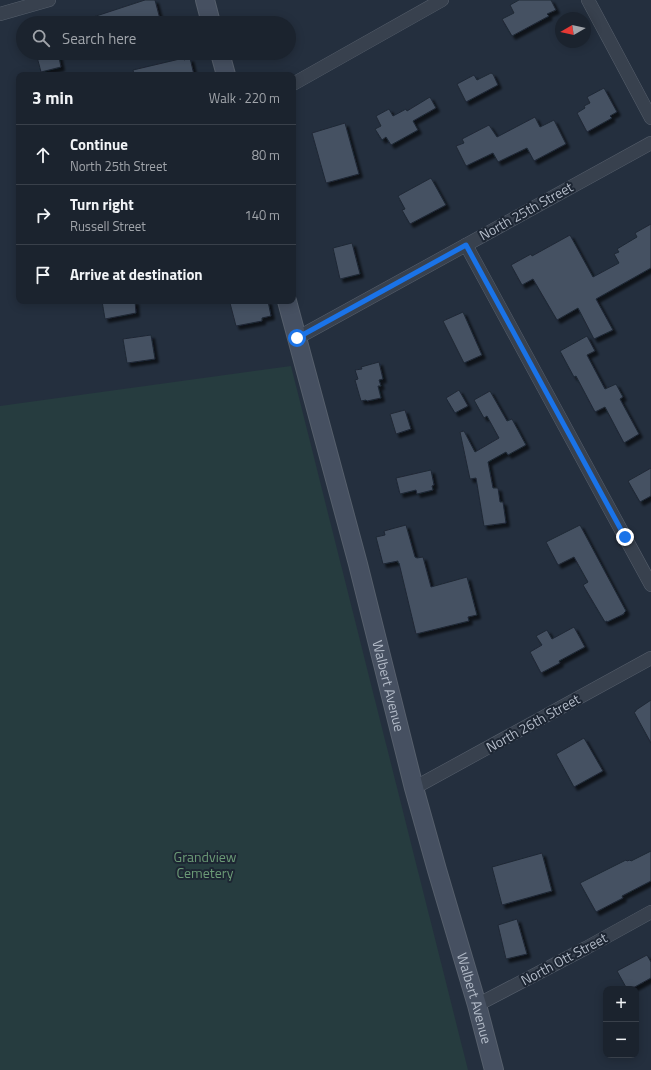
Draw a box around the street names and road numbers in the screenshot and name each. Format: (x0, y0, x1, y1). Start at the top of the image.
street label: North 25th Street (475, 176, 577, 245)
street label: Walbert Avenue (367, 638, 410, 734)
street label: North 26th Street (482, 688, 584, 757)
street label: North Ott Street (517, 927, 611, 990)
street label: Walbert Avenue (452, 950, 498, 1046)

